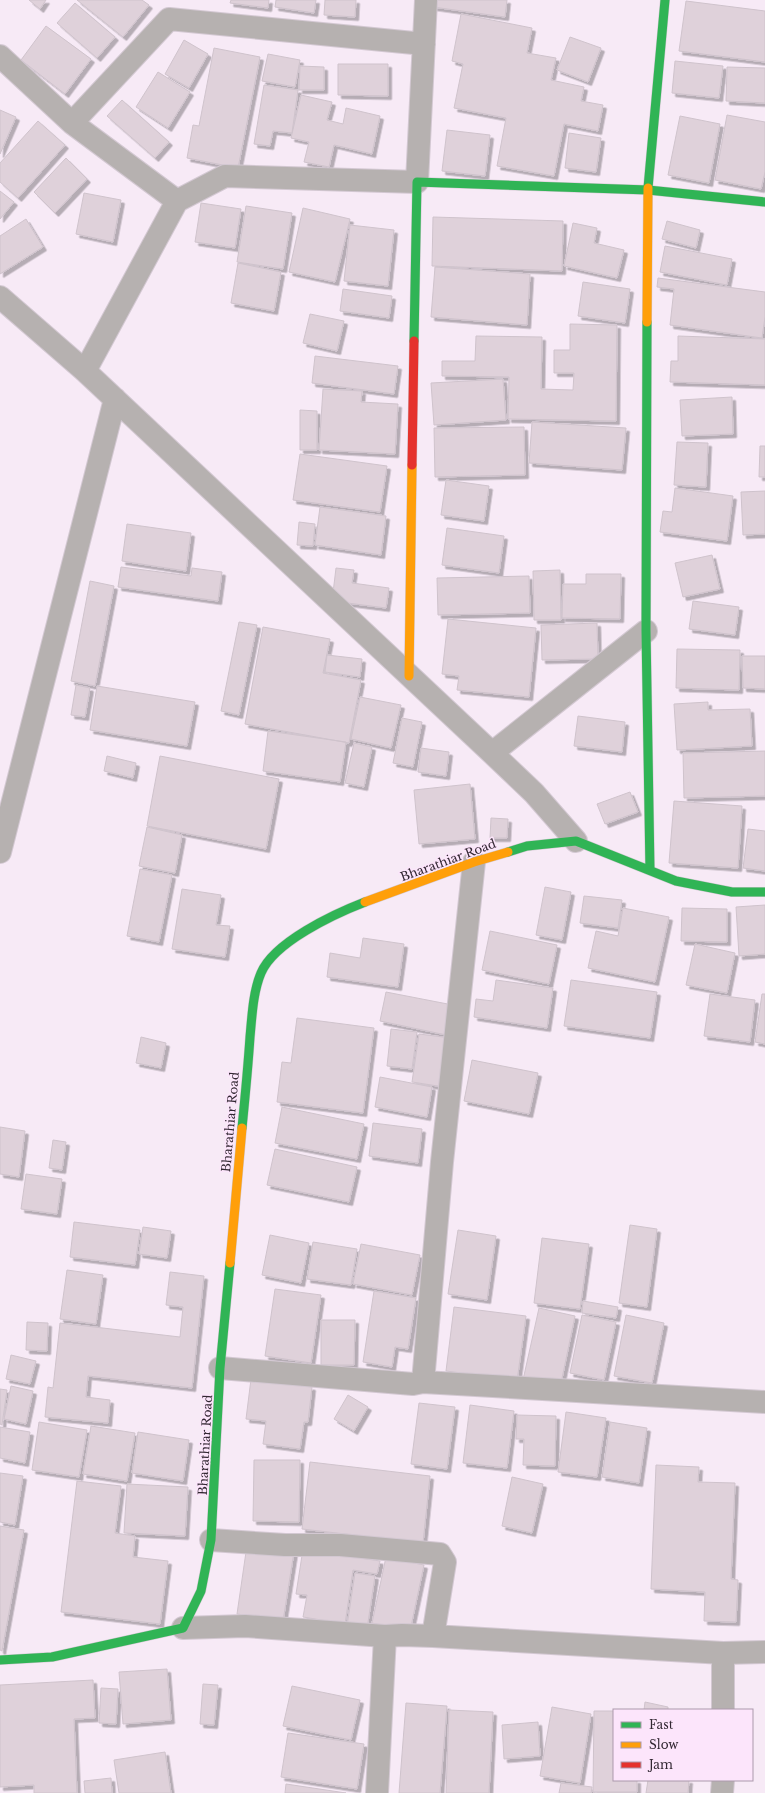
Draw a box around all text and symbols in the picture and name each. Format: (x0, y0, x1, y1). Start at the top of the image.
street label: Bharathiar Road (398, 836, 498, 884)
street label: Bharathiar Road (218, 1071, 242, 1173)
street label: Bharathiar Road (195, 1394, 215, 1496)
legend (613, 1709, 753, 1781)
text: Fast (649, 1717, 674, 1732)
text: Slow (649, 1737, 679, 1752)
text: Jam (647, 1757, 673, 1772)

